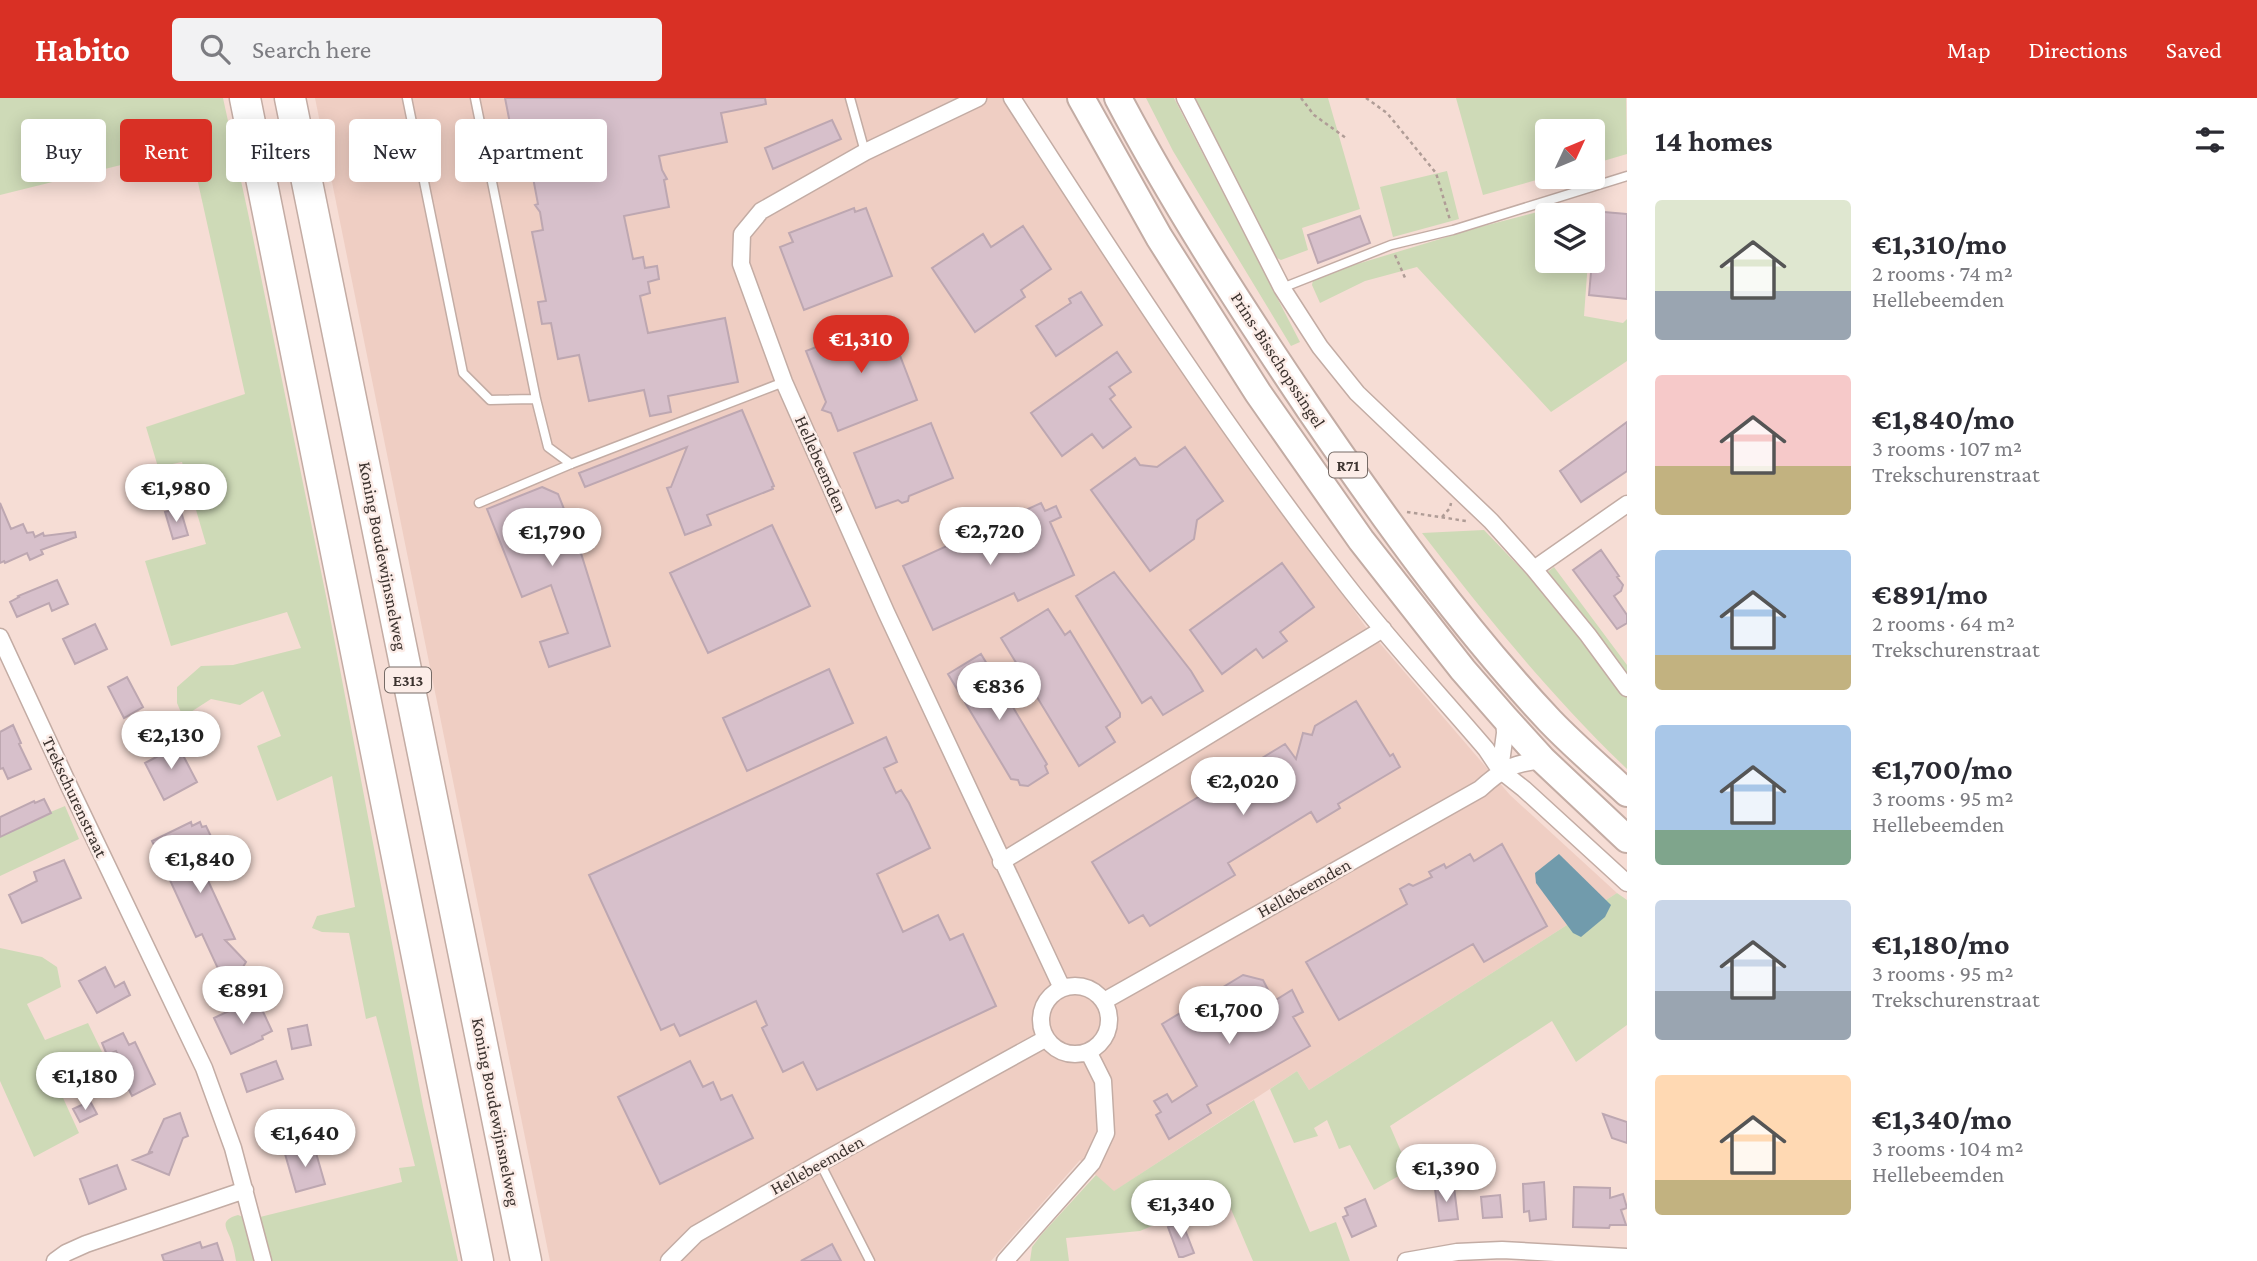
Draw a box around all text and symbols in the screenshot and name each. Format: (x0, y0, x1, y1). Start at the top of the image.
search box (172, 18, 662, 81)
icon: search (196, 30, 234, 68)
text: Habito (35, 31, 130, 68)
text: Search here (252, 35, 371, 64)
text: Map (1947, 36, 1991, 63)
text: Directions (2029, 36, 2128, 63)
text: Saved (2166, 36, 2222, 63)
chip: Buy (21, 119, 106, 182)
chip: Rent (120, 119, 212, 182)
chip: Filters (226, 119, 335, 182)
chip: New (349, 119, 441, 182)
chip: Apartment (455, 119, 607, 182)
north arrow (1535, 119, 1605, 189)
map controls (1535, 119, 1605, 273)
icon: filters (2191, 121, 2229, 159)
text: 14 homes (1655, 124, 1773, 157)
button: layers (1535, 203, 1605, 273)
text: €1,310/mo (1872, 227, 2007, 260)
icon: home (1711, 228, 1795, 312)
text: 2 rooms · 74 m² (1872, 260, 2013, 286)
text: Hellebeemden (1872, 286, 2004, 312)
street label: Prins-Bisschopssingel (1227, 289, 1329, 432)
pin: €1,310 (804, 316, 918, 375)
text: €1,310 (829, 325, 893, 351)
text: €1,840/mo (1872, 402, 2015, 435)
icon: home (1711, 403, 1795, 487)
street label: Hellebeemden (791, 413, 851, 516)
text: 3 rooms · 107 m² (1872, 435, 2022, 461)
road number: R71 (1329, 452, 1367, 478)
street label: Koning Boudewijnsnelweg (354, 460, 411, 653)
text: Trekschurenstraat (1872, 461, 2040, 487)
pin: €1,980 (119, 464, 233, 524)
text: €1,980 (141, 474, 211, 500)
pin: €1,790 (495, 508, 609, 568)
pin: €2,720 (933, 508, 1047, 567)
text: €2,720 (955, 517, 1025, 543)
text: €1,790 (518, 518, 586, 544)
text: €891/mo (1872, 577, 1988, 610)
icon: home (1711, 578, 1795, 662)
text: 2 rooms · 64 m² (1872, 610, 2015, 636)
text: Trekschurenstraat (1872, 636, 2040, 662)
pin: €836 (958, 662, 1040, 722)
road number: E313 (385, 667, 431, 692)
text: €836 (973, 672, 1025, 698)
pin: €2,130 (114, 712, 228, 771)
text: €2,130 (137, 721, 205, 747)
street label: Trekschurenstraat (38, 733, 112, 862)
text: €1,700/mo (1872, 752, 2013, 785)
icon: home (1711, 753, 1795, 837)
pin: €2,020 (1186, 758, 1300, 817)
text: €2,020 (1207, 767, 1279, 793)
text: 3 rooms · 95 m² (1872, 785, 2013, 811)
text: Hellebeemden (1872, 811, 2004, 837)
pin: €1,840 (143, 836, 257, 895)
text: €1,840 (165, 845, 235, 871)
street label: Hellebeemden (1254, 854, 1354, 922)
text: €1,180/mo (1872, 927, 2010, 960)
icon: home (1711, 928, 1795, 1012)
text: 3 rooms · 95 m² (1872, 960, 2013, 986)
pin: €891 (202, 967, 284, 1026)
text: €891 (218, 976, 268, 1002)
pin: €1,700 (1172, 986, 1286, 1046)
text: Trekschurenstraat (1872, 986, 2040, 1012)
text: €1,700 (1195, 996, 1263, 1022)
street label: Koning Boudewijnsnelweg (467, 1016, 524, 1209)
pin: €1,180 (28, 1052, 142, 1112)
text: €1,180 (52, 1062, 118, 1088)
text: €1,340/mo (1872, 1102, 2012, 1135)
icon: home (1711, 1103, 1795, 1187)
pin: €1,640 (248, 1110, 362, 1169)
text: €1,640 (271, 1119, 339, 1145)
street label: Hellebeemden (767, 1131, 867, 1199)
text: 3 rooms · 104 m² (1872, 1135, 2024, 1161)
pin: €1,390 (1389, 1144, 1503, 1204)
text: €1,390 (1412, 1154, 1480, 1180)
text: Hellebeemden (1872, 1161, 2004, 1187)
pin: €1,340 (1124, 1180, 1238, 1240)
text: €1,340 (1147, 1190, 1215, 1216)

